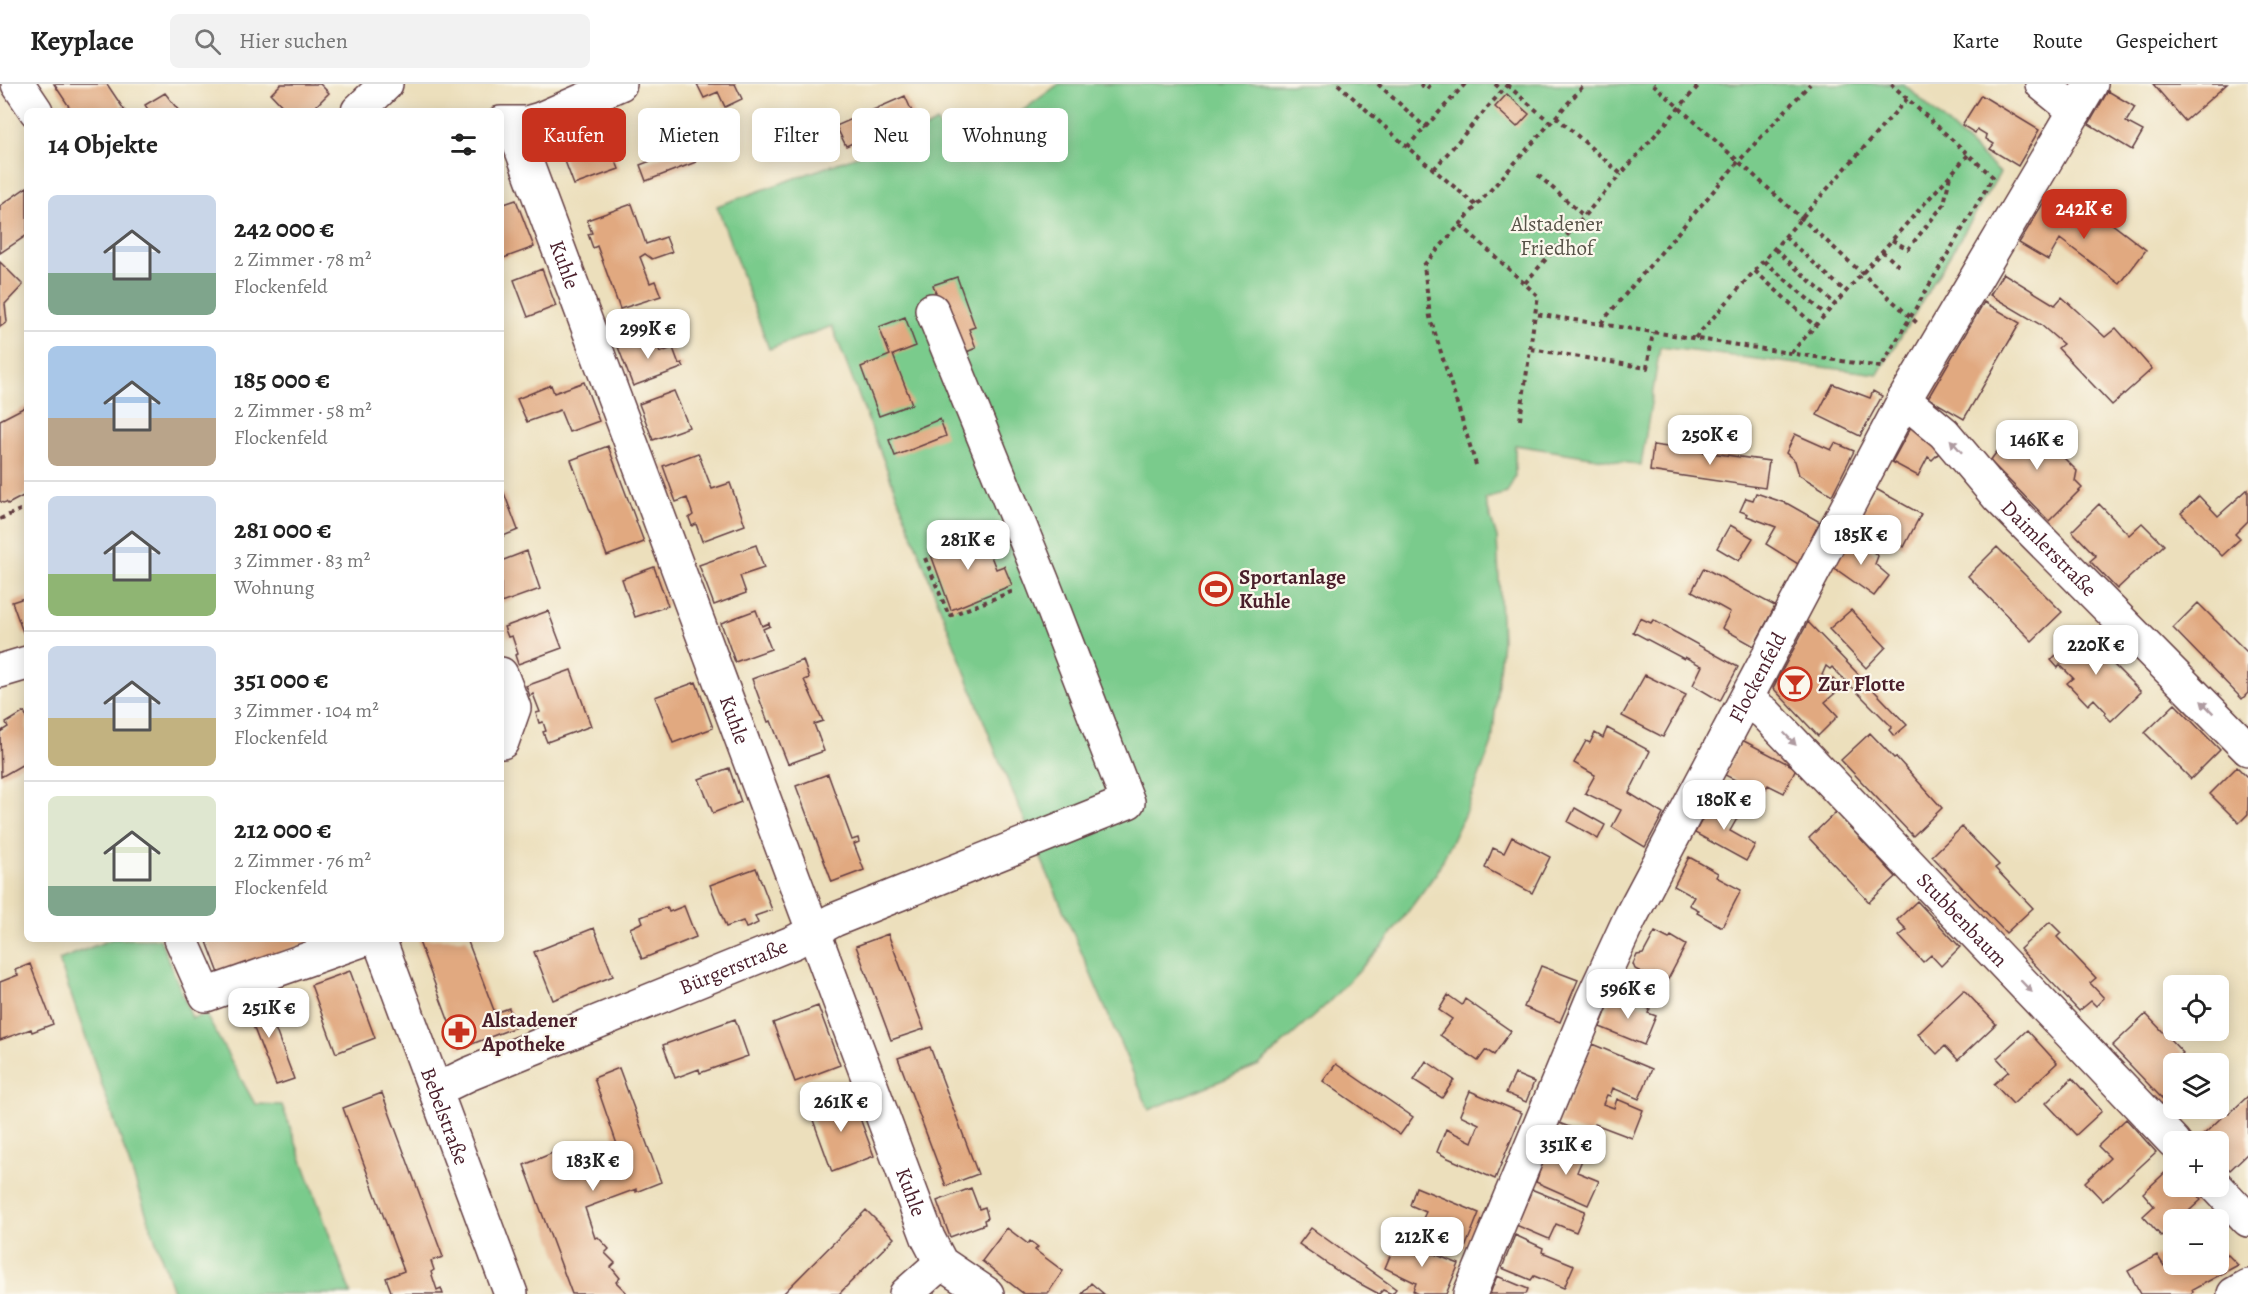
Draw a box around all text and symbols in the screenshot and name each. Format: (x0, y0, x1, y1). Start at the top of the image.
search box (170, 14, 590, 68)
text: Keyplace (30, 22, 134, 60)
icon: search (191, 25, 224, 58)
text: Hier suchen (239, 26, 348, 56)
text: Karte (1952, 27, 1999, 55)
text: Route (2032, 27, 2083, 55)
text: Gespeichert (2116, 27, 2218, 55)
chip: Kaufen (522, 108, 626, 162)
chip: Mieten (638, 108, 740, 162)
chip: Filter (752, 108, 840, 162)
chip: Neu (852, 108, 930, 162)
chip: Wohnung (942, 108, 1068, 162)
text: 14 Objekte (48, 127, 158, 162)
icon: filters (447, 128, 480, 161)
pin: 242K € (2035, 189, 2133, 240)
text: 242K € (2056, 195, 2112, 222)
park label: Alstadener Friedhof (1510, 210, 1603, 262)
text: 242 000 € (234, 211, 335, 246)
icon: home (96, 219, 168, 291)
street label: Kuhle (543, 236, 586, 293)
text: 2 Zimmer · 78 m² (234, 246, 372, 273)
text: Flockenfeld (234, 273, 328, 300)
pin: 299K € (599, 309, 697, 360)
text: 299K € (620, 315, 676, 342)
text: 185 000 € (234, 362, 330, 397)
icon: home (96, 370, 168, 442)
text: 2 Zimmer · 58 m² (234, 397, 372, 424)
pin: 250K € (1661, 415, 1759, 466)
pin: 146K € (1988, 420, 2086, 471)
text: 250K € (1682, 421, 1738, 448)
text: Flockenfeld (234, 424, 328, 451)
text: 146K € (2010, 426, 2064, 453)
one-way arrow (1950, 439, 1963, 454)
street label: Daimlerstraße (1995, 494, 2103, 603)
text: 281 000 € (234, 512, 332, 547)
pin: 185K € (1812, 515, 1910, 566)
icon: home (96, 520, 168, 592)
pin: 281K € (919, 520, 1017, 571)
text: 185K € (1834, 521, 1888, 548)
text: 281K € (941, 526, 995, 553)
text: 3 Zimmer · 83 m² (234, 547, 370, 574)
place label: Sportanlage Kuhle (1239, 563, 1346, 615)
sports icon: Sportanlage Kuhle (1198, 571, 1234, 607)
text: Wohnung (234, 574, 315, 601)
pin: 220K € (2047, 625, 2145, 676)
street label: Flockenfeld (1722, 627, 1793, 727)
text: 220K € (2067, 631, 2125, 658)
text: 351 000 € (234, 662, 329, 697)
bar icon: Zur Flotte (1777, 666, 1813, 702)
icon: home (96, 670, 168, 742)
place label: Zur Flotte (1818, 670, 1905, 698)
street label: Kuhle (713, 692, 756, 748)
text: 3 Zimmer · 104 m² (234, 697, 379, 724)
one-way arrow (2200, 701, 2214, 715)
text: Flockenfeld (234, 724, 328, 751)
one-way arrow (1783, 731, 1796, 746)
pin: 180K € (1675, 780, 1773, 831)
text: 180K € (1697, 786, 1751, 813)
text: 212 000 € (234, 812, 332, 847)
icon: home (96, 820, 168, 892)
text: 2 Zimmer · 76 m² (234, 847, 371, 874)
street label: Stubbenbaum (1910, 866, 2014, 973)
text: Flockenfeld (234, 874, 328, 901)
street label: Bürgerstraße (675, 932, 792, 1001)
pin: 596K € (1579, 969, 1677, 1020)
text: 596K € (1600, 975, 1656, 1002)
map controls (2163, 975, 2229, 1275)
button: locate (2163, 975, 2229, 1041)
one-way arrow (2019, 979, 2033, 993)
pin: 251K € (220, 988, 318, 1039)
text: 251K € (242, 994, 296, 1021)
place label: Alstadener Apotheke (481, 1006, 578, 1058)
pharmacy icon: Alstadener Apotheke (441, 1014, 477, 1050)
button: layers (2163, 1053, 2229, 1119)
street label: Bebelstraße (414, 1064, 476, 1169)
pin: 261K € (792, 1082, 890, 1133)
text: 261K € (814, 1088, 868, 1115)
pin: 351K € (1517, 1125, 1615, 1176)
text: 351K € (1540, 1131, 1592, 1158)
button: + (2163, 1131, 2229, 1197)
pin: 183K € (544, 1141, 642, 1192)
text: 183K € (566, 1147, 620, 1174)
street label: Kuhle (889, 1164, 933, 1220)
button: − (2163, 1209, 2229, 1275)
pin: 212K € (1373, 1217, 1471, 1268)
text: 212K € (1395, 1223, 1449, 1250)

